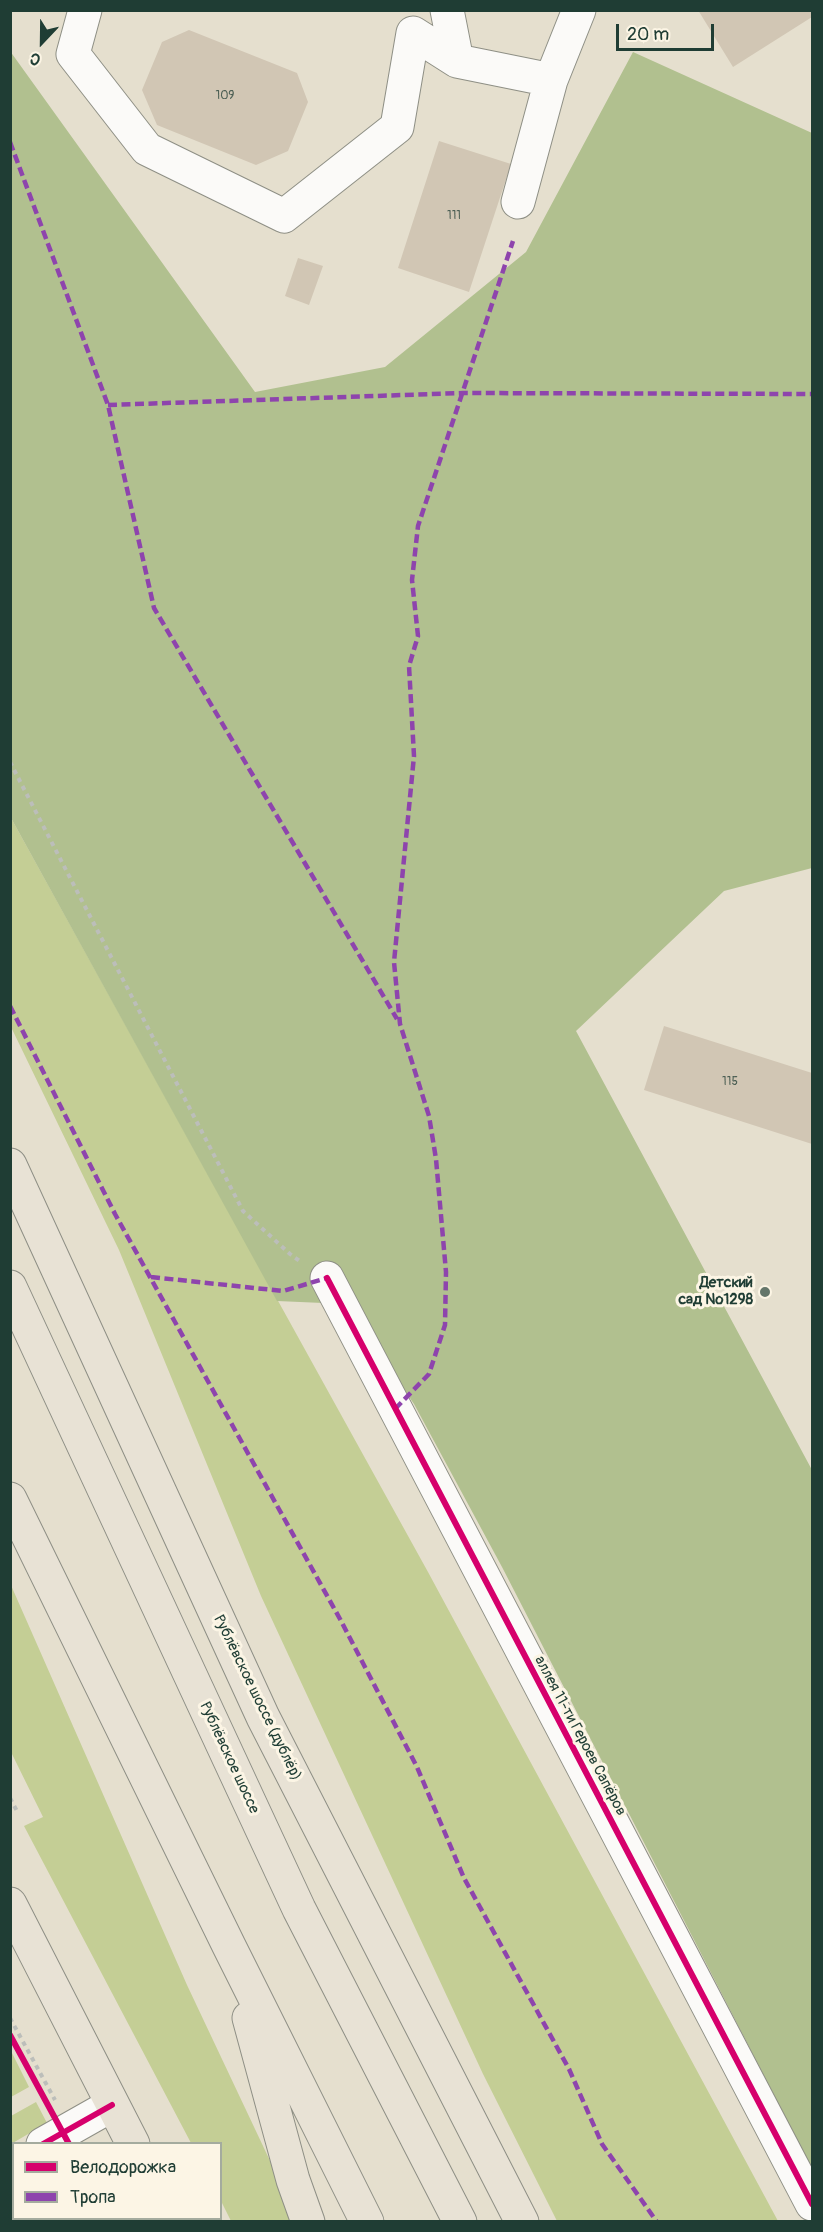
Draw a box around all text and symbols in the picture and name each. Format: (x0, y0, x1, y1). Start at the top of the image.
north arrow (12, 12, 72, 72)
scale bar (619, 12, 716, 50)
text: 20 m (627, 23, 669, 46)
text: С (27, 48, 44, 70)
house number: 109 (215, 89, 235, 103)
house number: 111 (447, 209, 461, 223)
house number: 115 (722, 1075, 738, 1089)
place label: Детский сад №1298 (678, 1274, 753, 1309)
marker: Детский сад №1298 (758, 1285, 772, 1299)
street label: Рублёвское шоссе (дублёр) (209, 1612, 305, 1784)
street label: аллея 11-ти Героев Сапёров (530, 1653, 630, 1819)
street label: Рублёвское шоссе (195, 1699, 263, 1817)
legend (12, 2142, 222, 2220)
text: Велодорожка (70, 2156, 176, 2179)
text: Тропа (70, 2186, 116, 2209)

